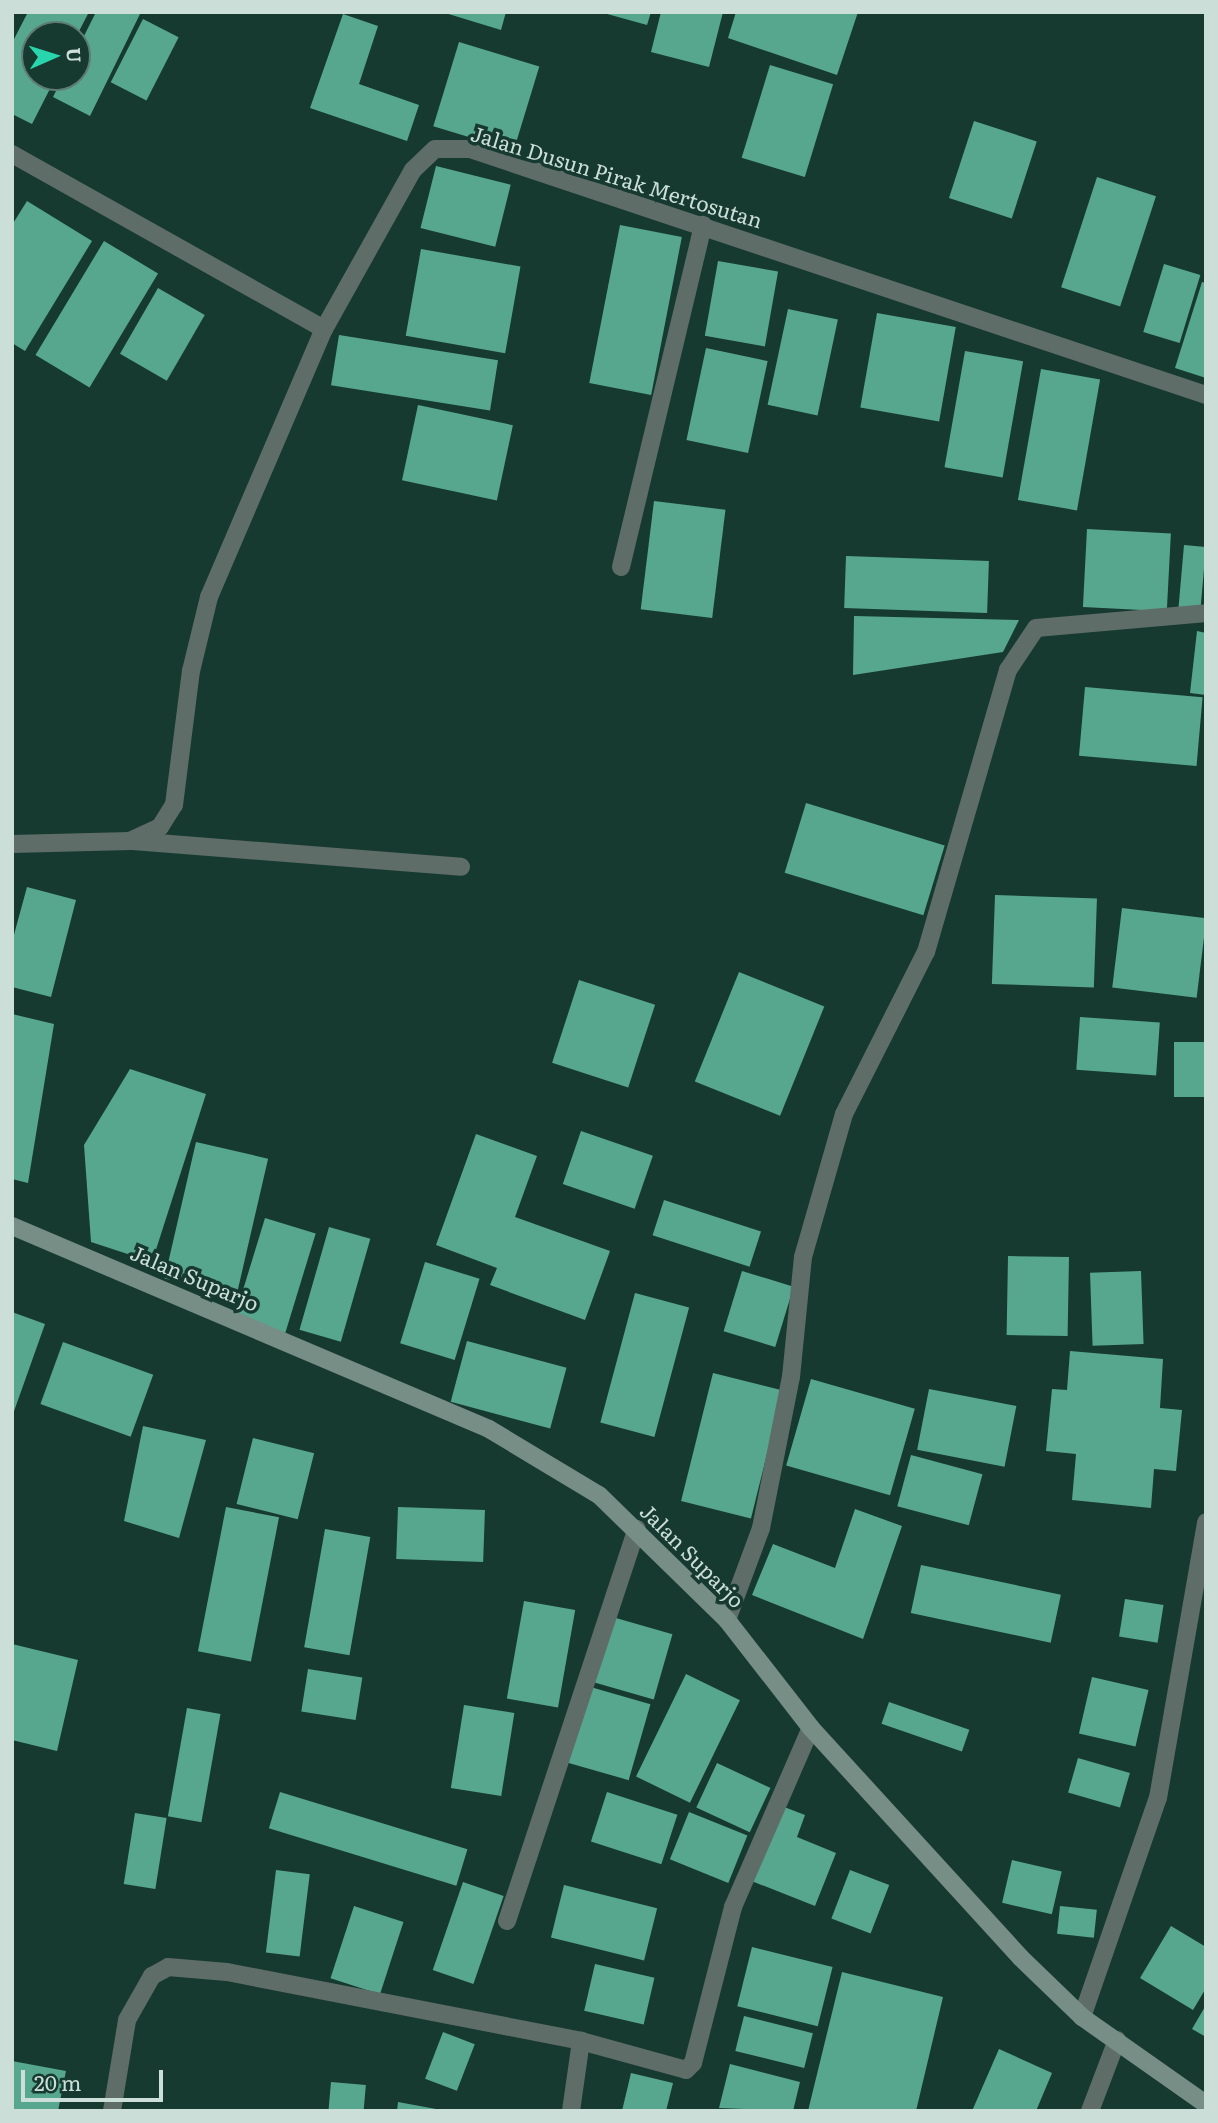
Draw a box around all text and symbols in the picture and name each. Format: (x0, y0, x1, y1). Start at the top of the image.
north arrow (21, 21, 91, 91)
text: U (61, 47, 89, 63)
street label: Jalan Dusun Pirak Mertosutan (468, 120, 766, 232)
street label: Jalan Suparjo (127, 1239, 263, 1315)
street label: Jalan Suparjo (636, 1498, 750, 1612)
scale bar (24, 2056, 166, 2100)
text: 20 m (34, 2066, 81, 2097)

